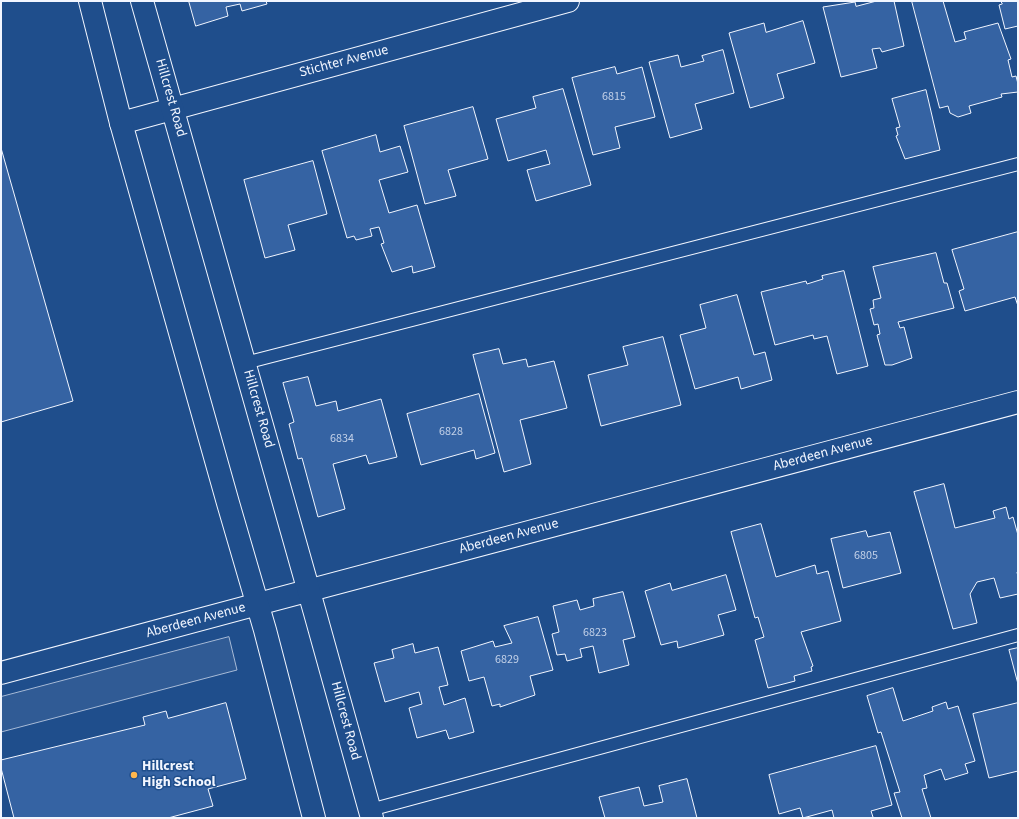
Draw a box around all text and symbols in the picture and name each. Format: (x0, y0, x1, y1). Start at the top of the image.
street label: Stichter Avenue (298, 42, 390, 82)
street label: Hillcrest Road (151, 57, 189, 139)
house number: 6815 (602, 90, 626, 104)
street label: Hillcrest Road (239, 368, 277, 450)
house number: 6828 (439, 425, 463, 439)
house number: 6834 (330, 432, 354, 446)
street label: Aberdeen Avenue (771, 433, 875, 475)
street label: Aberdeen Avenue (457, 516, 561, 558)
house number: 6805 (854, 549, 878, 563)
street label: Aberdeen Avenue (144, 600, 248, 642)
house number: 6823 (583, 626, 607, 640)
house number: 6829 (495, 653, 519, 667)
street label: Hillcrest Road (326, 680, 364, 762)
place label: Hillcrest High School (142, 759, 215, 792)
marker: Hillcrest High School (129, 770, 139, 780)

